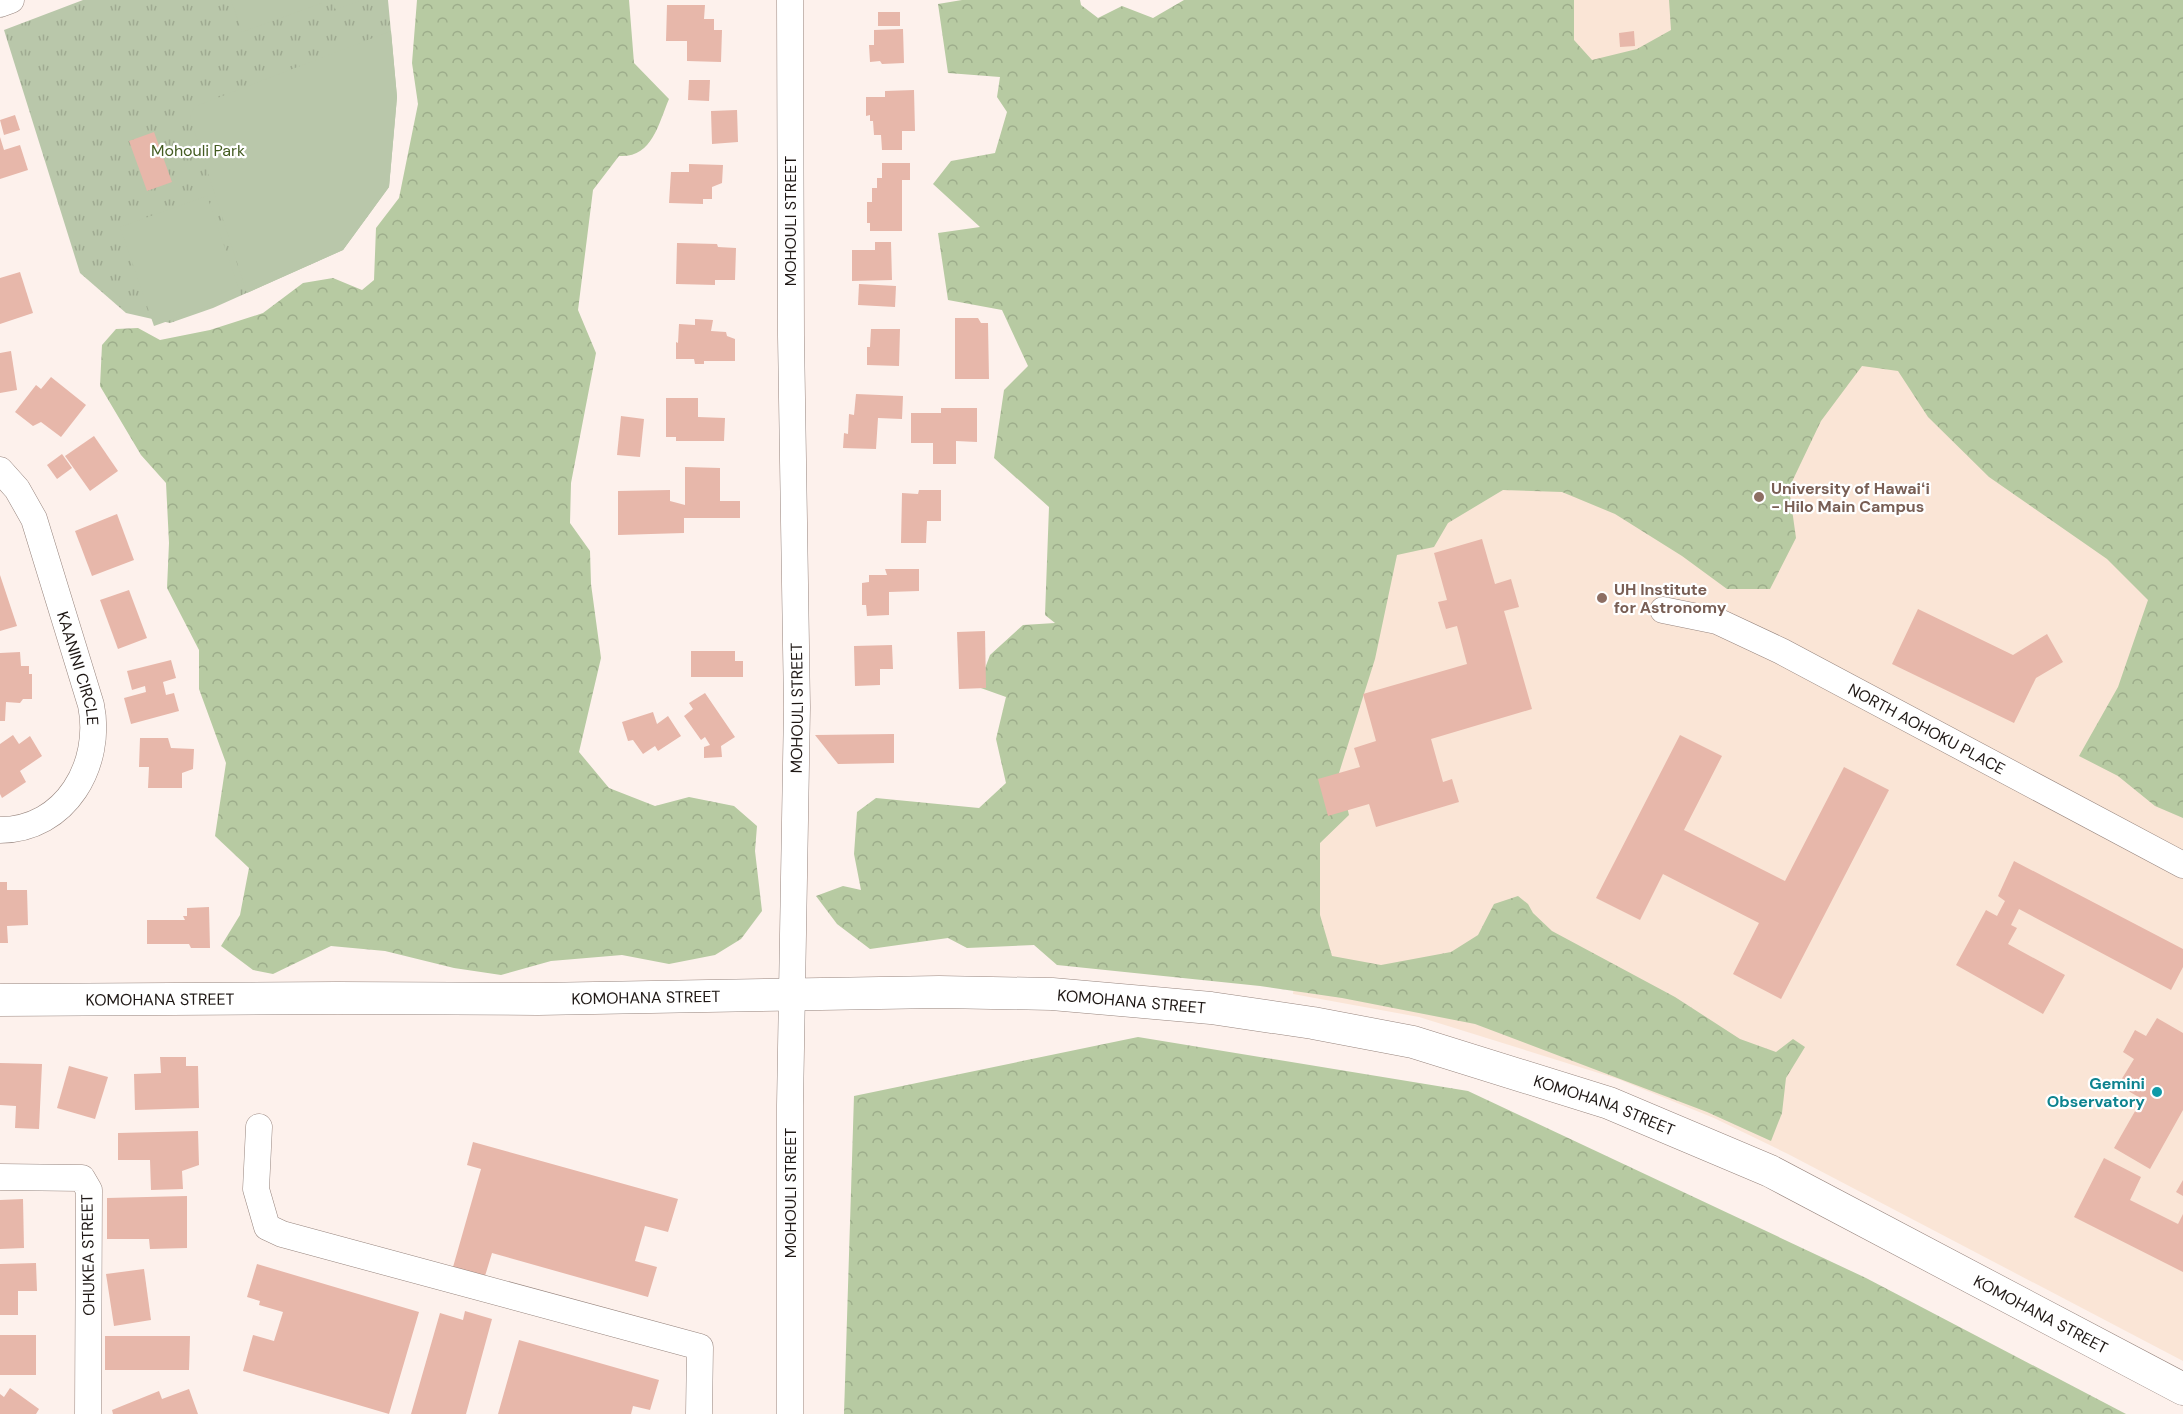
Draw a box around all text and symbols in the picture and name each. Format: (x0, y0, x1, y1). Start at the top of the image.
park label: Mohouli Park (151, 140, 245, 161)
street label: MOHOULI STREET (780, 156, 801, 286)
place label: University of Hawaiʻi - Hilo Main Campus (1771, 478, 1930, 517)
marker: University of Hawaiʻi - Hilo Main Campus (1752, 490, 1766, 504)
place label: UH Institute for Astronomy (1614, 579, 1727, 618)
marker: UH Institute for Astronomy (1595, 591, 1609, 605)
street label: KAANINI CIRCLE (52, 609, 104, 726)
street label: MOHOULI STREET (785, 643, 808, 774)
street label: NORTH AOHOKU PLACE (1845, 678, 2009, 779)
street label: KOMOHANA STREET (1056, 984, 1207, 1018)
street label: KOMOHANA STREET (571, 985, 721, 1009)
street label: KOMOHANA STREET (85, 988, 235, 1010)
street label: KOMOHANA STREET (1531, 1070, 1678, 1140)
place label: Gemini Observatory (2047, 1073, 2145, 1112)
marker: Gemini Observatory (2150, 1085, 2164, 1099)
street label: MOHOULI STREET (780, 1128, 801, 1258)
street label: OHUKEA STREET (76, 1194, 100, 1316)
street label: KOMOHANA STREET (1970, 1270, 2112, 1358)

